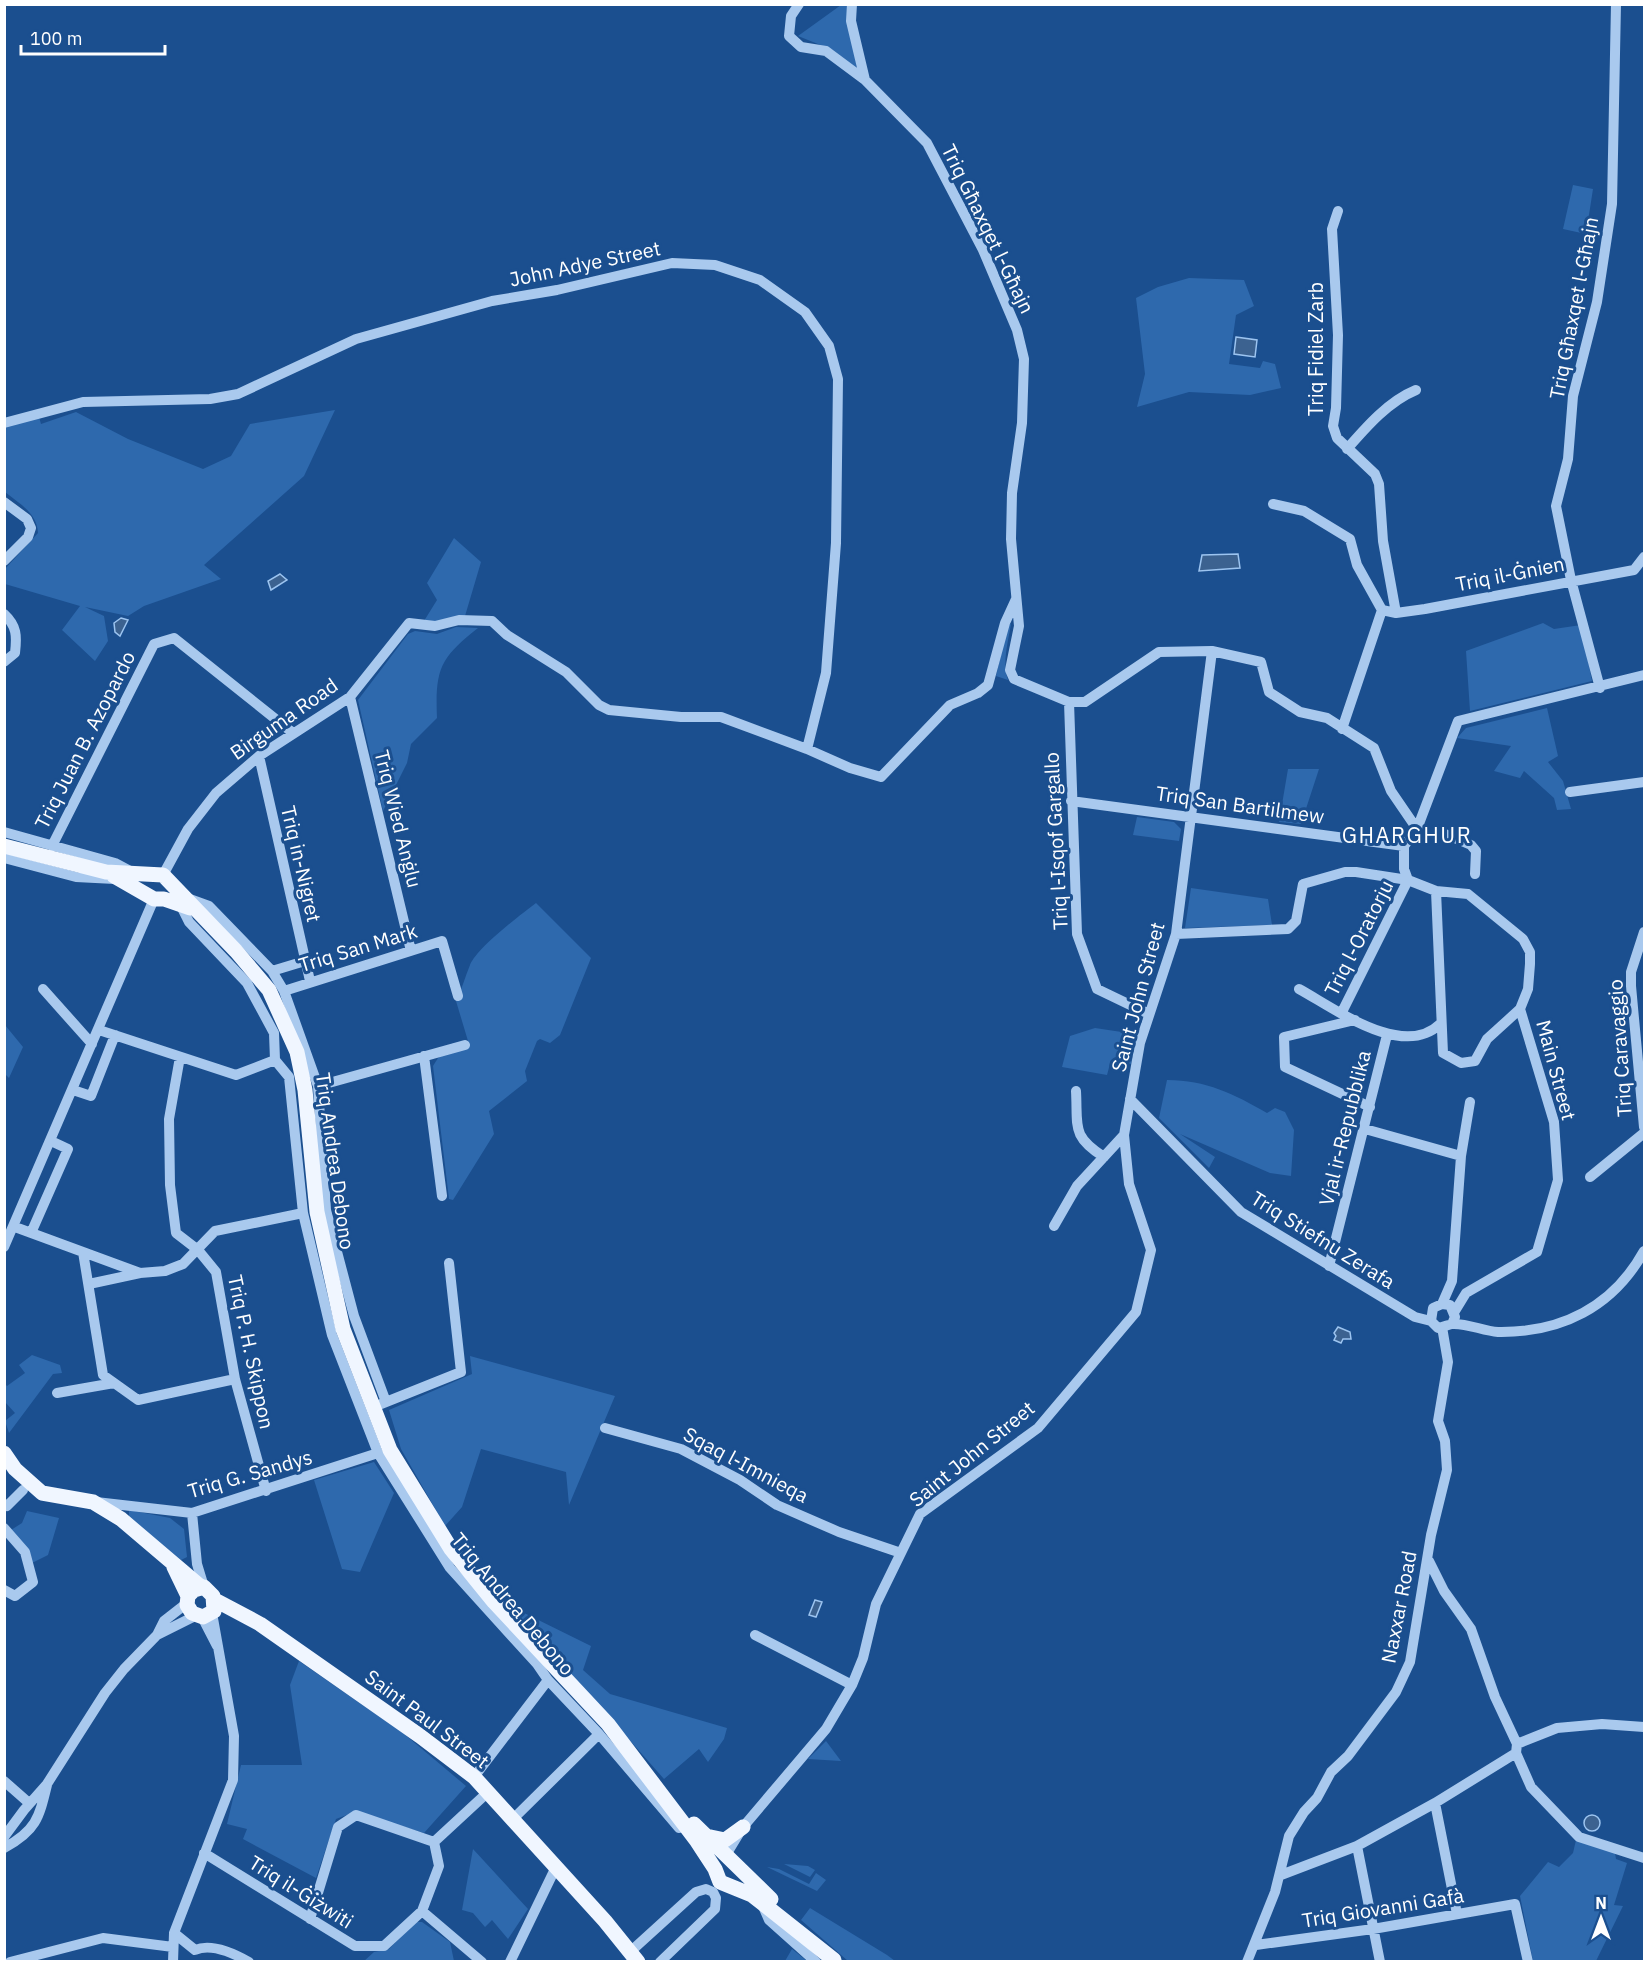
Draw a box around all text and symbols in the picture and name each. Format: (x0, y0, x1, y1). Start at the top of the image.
scale bar (21, 18, 165, 56)
text: 100 m (30, 27, 82, 50)
street label: Triq Għaxqet l-Għajn (936, 140, 1041, 318)
street label: Triq Għaxqet l-Għajn (1543, 214, 1604, 401)
street label: John Adye Street (507, 234, 663, 293)
street label: Triq Fidiel Zarb (1302, 282, 1329, 416)
street label: Triq il-Ġnien (1453, 550, 1567, 597)
street label: Triq Juan B. Azopardo (28, 646, 141, 833)
street label: Birguma Road (225, 672, 343, 766)
street label: Triq Wied Anġlu (368, 747, 429, 891)
street label: Triq l-Isqof Gargallo (1037, 751, 1074, 931)
street label: Triq San Bartilmew (1154, 779, 1326, 830)
street label: Triq in-Nigret (275, 803, 328, 925)
district label: GHARGHUR (1342, 820, 1472, 849)
street label: Triq l-Oratorju (1318, 875, 1399, 1000)
street label: Triq San Mark (295, 917, 421, 978)
street label: Saint John Street (1105, 919, 1171, 1075)
street label: Triq Caravaggio (1601, 978, 1638, 1118)
street label: Main Street (1530, 1017, 1583, 1123)
street label: Vjal ir-Repubblika (1312, 1047, 1377, 1208)
street label: Triq Andrea Debono (310, 1071, 361, 1251)
street label: Triq Stiefnu Zerafa (1246, 1184, 1401, 1295)
street label: Triq P. H. Skippon (222, 1272, 281, 1431)
street label: Saint John Street (903, 1395, 1040, 1513)
street label: Sqaq l-Imnieqa (679, 1420, 814, 1509)
street label: Triq G. Sandys (185, 1443, 315, 1504)
street label: Triq Andrea Debono (446, 1527, 581, 1681)
street label: Naxxar Road (1374, 1548, 1423, 1665)
street label: Saint Paul Street (360, 1663, 495, 1774)
street label: Triq il-Ġiżwiti (244, 1849, 359, 1934)
street label: Triq Giovanni Gafà (1300, 1881, 1466, 1934)
north arrow (1571, 1888, 1631, 1948)
text: N (1595, 1893, 1607, 1913)

